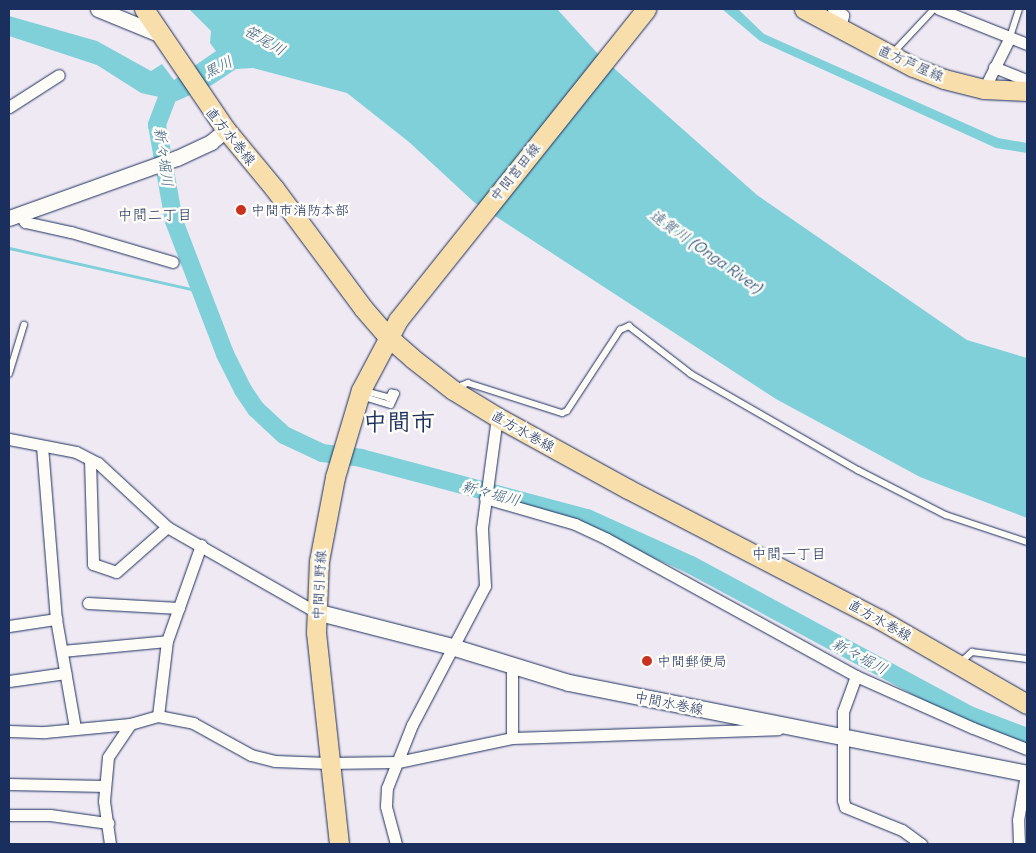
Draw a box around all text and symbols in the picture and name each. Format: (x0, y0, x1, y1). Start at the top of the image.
water label: 笹尾川 (241, 21, 289, 59)
street label: 直方芦屋線 (876, 41, 946, 85)
water label: 黒川 (201, 52, 235, 82)
street label: 直方水巻線 (202, 104, 260, 168)
water label: 新々堀川 (151, 126, 177, 188)
street label: 中間宮田線 (486, 140, 544, 204)
place label: 中間市消防本部 (251, 202, 349, 218)
marker: 中間市消防本部 (235, 204, 247, 216)
district label: 中間二丁目 (118, 206, 192, 224)
water label: 遠賀川 (Onga River) (647, 206, 765, 296)
street label: 直方水巻線 (488, 407, 558, 455)
district label: 中間市 (363, 408, 435, 436)
water label: 新々堀川 (460, 477, 522, 509)
district label: 中間一丁目 (752, 545, 826, 563)
street label: 中間引野線 (309, 550, 329, 620)
street label: 直方水巻線 (845, 596, 915, 644)
water label: 新々堀川 (829, 634, 891, 678)
place label: 中間郵便局 (657, 653, 727, 669)
marker: 中間郵便局 (641, 655, 653, 667)
street label: 中間水巻線 (633, 688, 705, 718)

